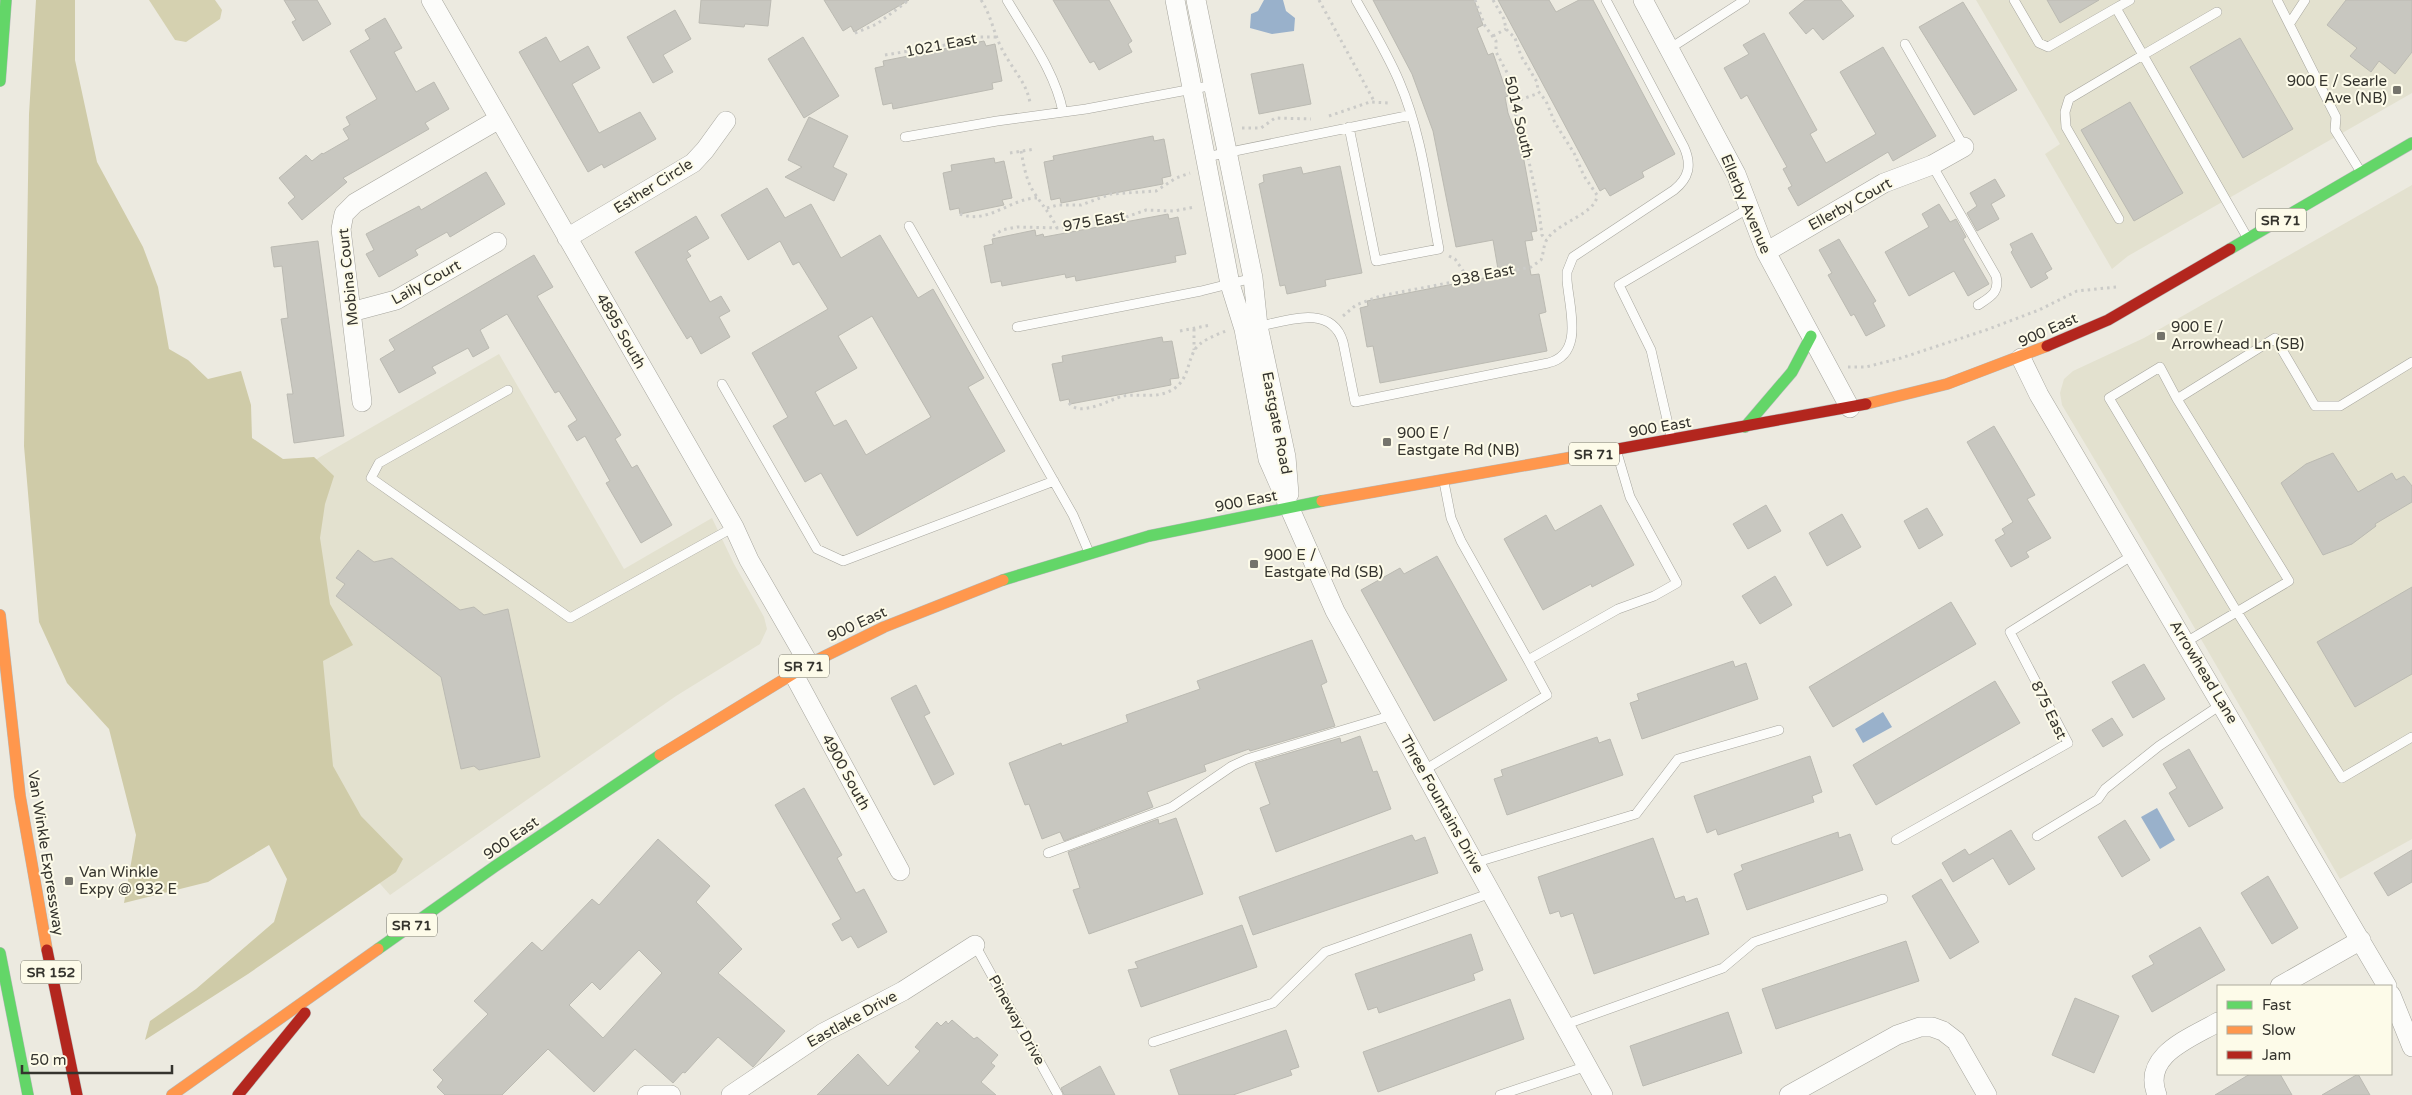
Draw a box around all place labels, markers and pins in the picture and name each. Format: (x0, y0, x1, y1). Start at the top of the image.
place label: 900 E / Searle Ave (NB) (2287, 72, 2387, 107)
marker: 900 E / Searle Ave (NB) (2391, 84, 2403, 96)
place label: 900 E / Arrowhead Ln (SB) (2171, 318, 2304, 353)
marker: 900 E / Arrowhead Ln (SB) (2155, 330, 2167, 342)
place label: 900 E / Eastgate Rd (NB) (1397, 424, 1519, 459)
marker: 900 E / Eastgate Rd (NB) (1381, 436, 1393, 448)
place label: 900 E / Eastgate Rd (SB) (1264, 546, 1383, 581)
marker: 900 E / Eastgate Rd (SB) (1248, 558, 1260, 570)
place label: Van Winkle Expy @ 932 E (79, 863, 177, 898)
marker: Van Winkle Expy @ 932 E (63, 875, 75, 887)

